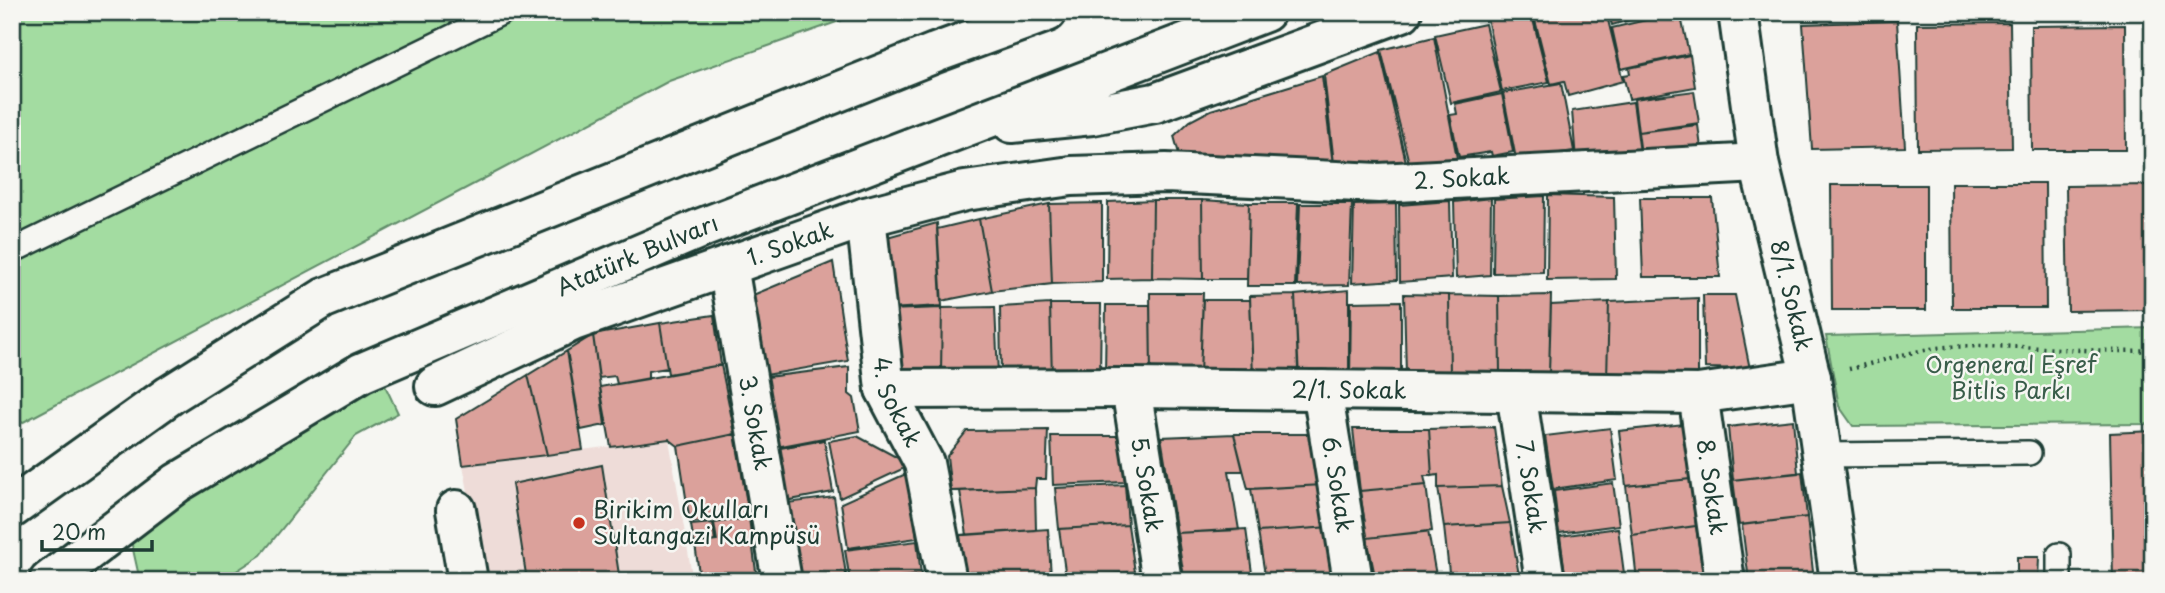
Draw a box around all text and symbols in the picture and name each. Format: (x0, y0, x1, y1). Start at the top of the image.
street label: 2. Sokak (1413, 157, 1511, 197)
street label: Atatürk Bulvarı (551, 204, 723, 304)
street label: 1. Sokak (742, 211, 838, 274)
street label: 8/1. Sokak (1762, 236, 1823, 354)
park label: Orgeneral Eşref Bitlis Parkı (1925, 346, 2098, 407)
street label: 4. Sokak (866, 355, 932, 453)
street label: 2/1. Sokak (1291, 371, 1407, 407)
street label: 3. Sokak (731, 372, 782, 473)
street label: 5. Sokak (1123, 434, 1173, 535)
street label: 6. Sokak (1314, 434, 1364, 535)
street label: 8. Sokak (1689, 436, 1737, 537)
street label: 7. Sokak (1508, 438, 1556, 536)
place label: Birikim Okulları Sultangazi Kampüsü (593, 491, 820, 552)
scale bar (42, 509, 152, 553)
text: 20 m (52, 515, 106, 547)
marker: Birikim Okulları Sultangazi Kampüsü (571, 515, 587, 531)

